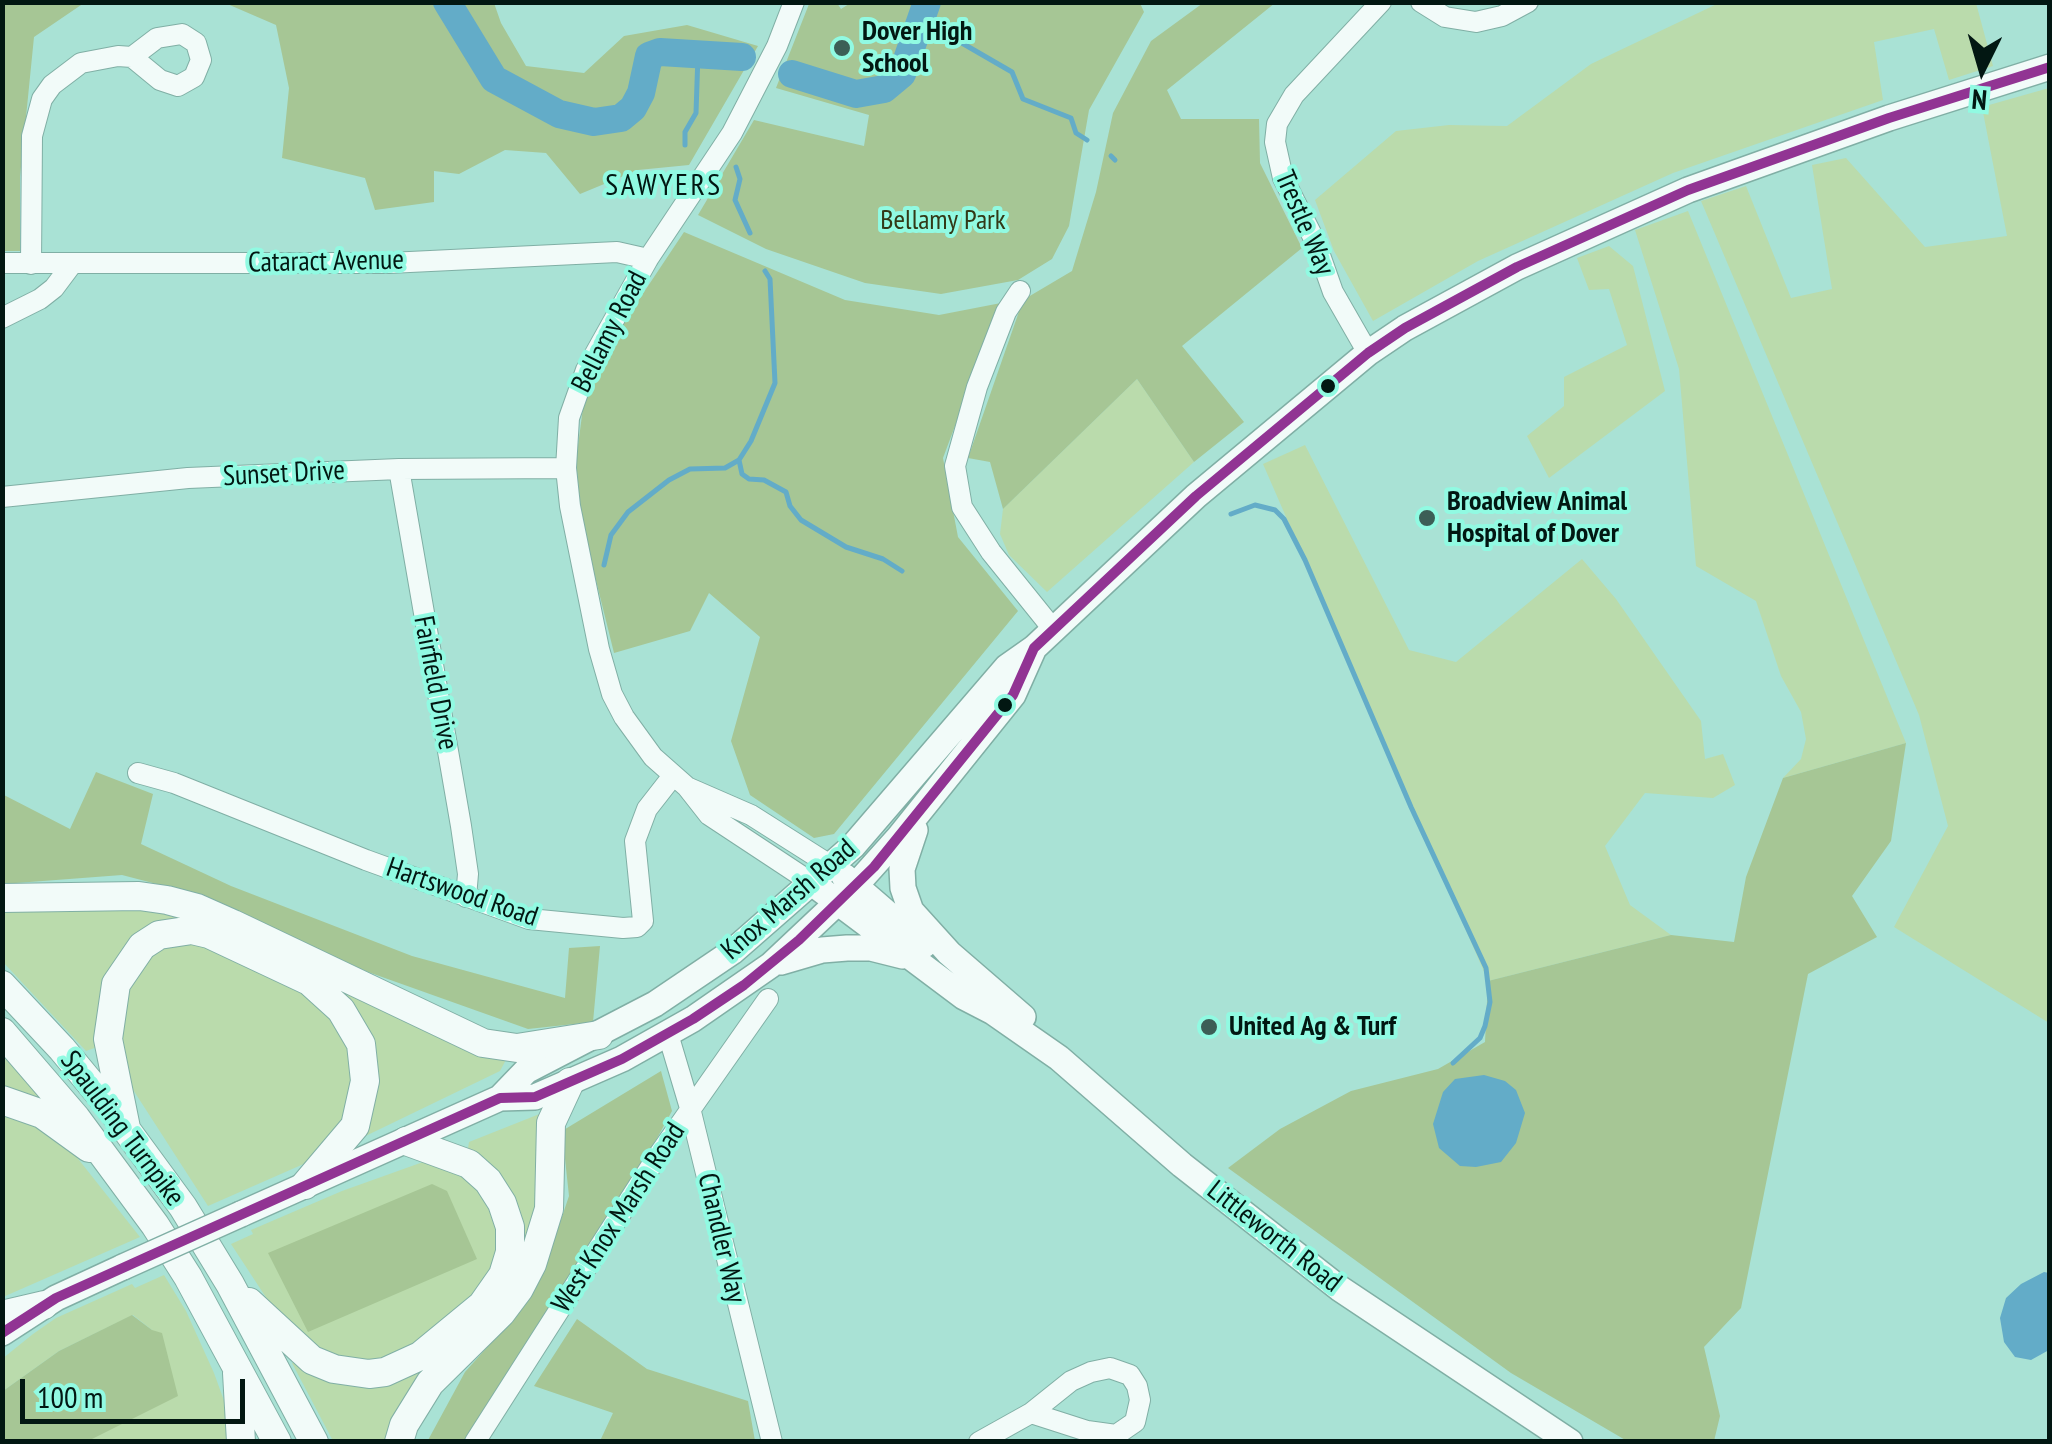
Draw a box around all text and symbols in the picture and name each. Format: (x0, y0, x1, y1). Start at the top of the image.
place label: Dover High School (862, 15, 972, 81)
north arrow (1932, 20, 2032, 120)
marker: Dover High School (831, 37, 853, 59)
text: N (1970, 81, 1988, 119)
street label: Trestle Way (1267, 166, 1341, 280)
district label: SAWYERS (605, 168, 723, 204)
park label: Bellamy Park (880, 204, 1006, 238)
street label: Cataract Avenue (248, 244, 404, 280)
street label: Bellamy Road (565, 266, 655, 398)
unlabelled marker (1318, 376, 1338, 396)
street label: Sunset Drive (222, 454, 346, 494)
place label: Broadview Animal Hospital of Dover (1447, 485, 1627, 551)
marker: Broadview Animal Hospital of Dover (1416, 507, 1438, 529)
street label: Fairfield Drive (406, 613, 464, 753)
unlabelled marker (995, 695, 1015, 715)
street label: Knox Marsh Road (715, 833, 863, 967)
street label: Hartswood Road (382, 851, 542, 935)
place label: United Ag & Turf (1229, 1010, 1396, 1044)
marker: United Ag & Turf (1198, 1016, 1220, 1038)
street label: Spaulding Turnpike (53, 1045, 191, 1213)
street label: West Knox Marsh Road (545, 1117, 693, 1319)
street label: Chandler Way (690, 1170, 752, 1306)
street label: Littleworth Road (1200, 1174, 1348, 1300)
scale bar (25, 1359, 250, 1421)
text: 100 m (37, 1377, 103, 1416)

